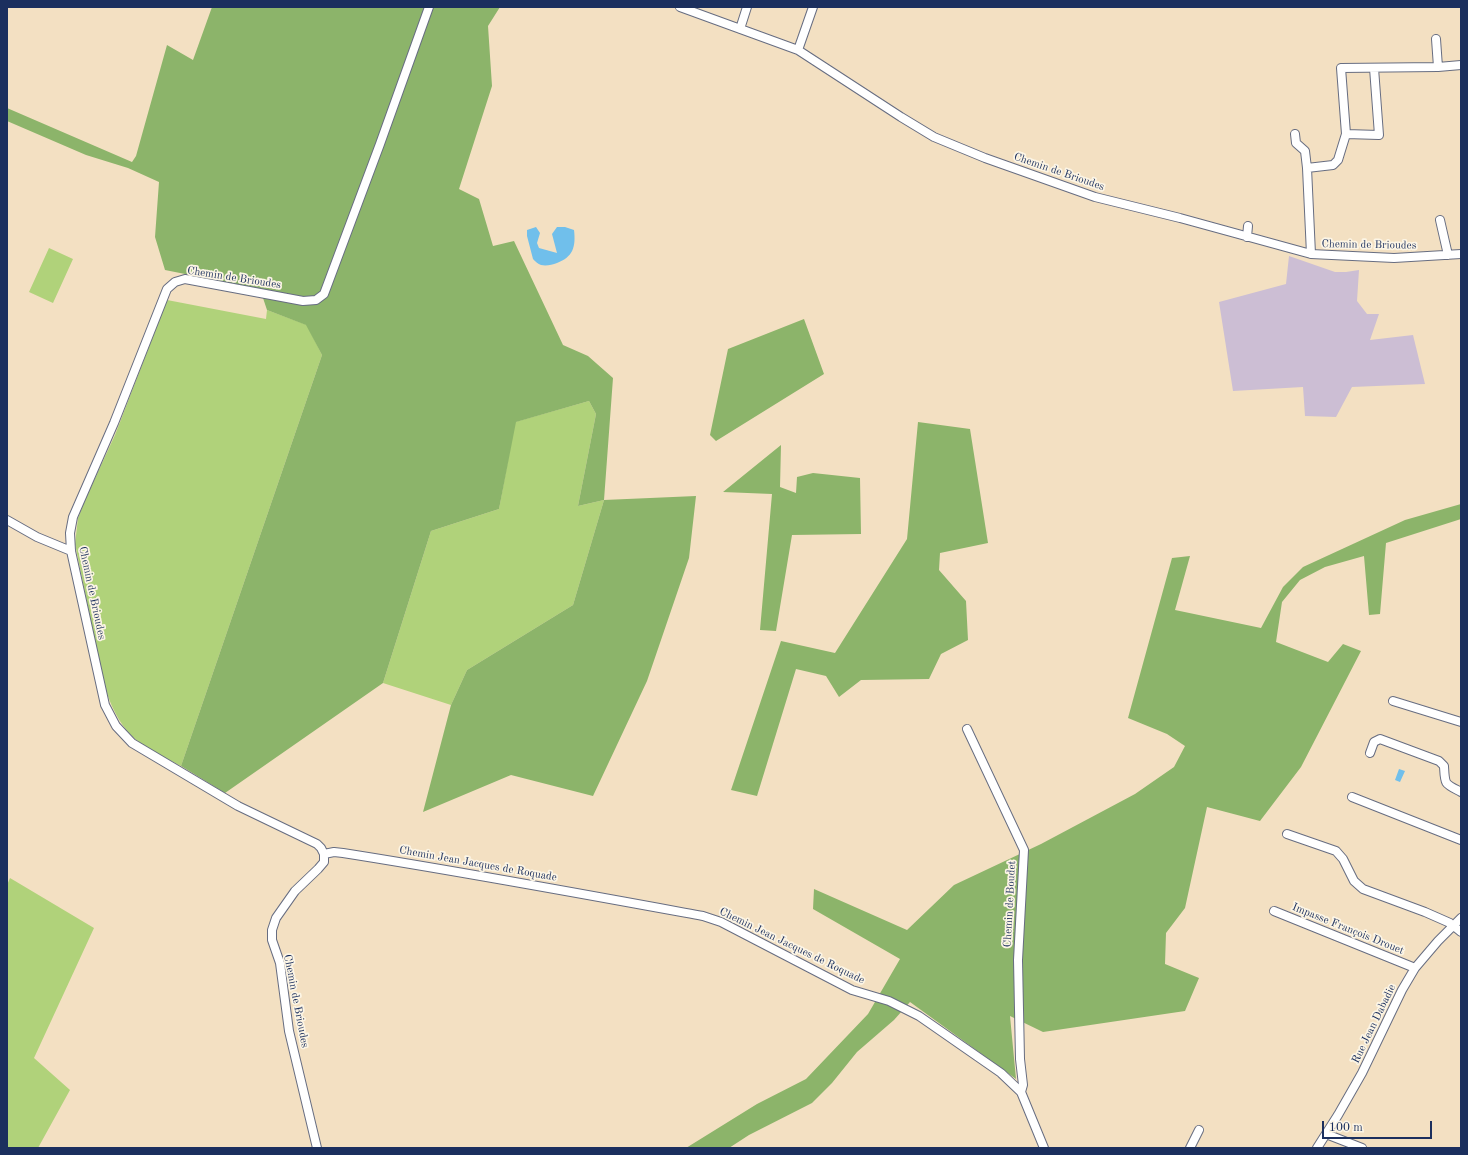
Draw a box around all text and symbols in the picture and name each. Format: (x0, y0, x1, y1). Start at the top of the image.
street label: Chemin de Brioudes (1012, 150, 1106, 194)
street label: Chemin de Brioudes (1321, 238, 1417, 252)
street label: Chemin de Brioudes (186, 264, 282, 292)
street label: Chemin de Brioudes (76, 545, 108, 641)
street label: Chemin Jean Jacques de Roquade (398, 844, 558, 884)
street label: Chemin de Boudet (1001, 860, 1019, 948)
street label: Impasse François Drouet (1290, 900, 1406, 958)
street label: Chemin Jean Jacques de Roquade (717, 905, 867, 987)
street label: Chemin de Brioudes (280, 953, 312, 1049)
street label: Rue Jean Dabadie (1349, 982, 1399, 1066)
scale bar (1324, 1113, 1434, 1139)
text: 100 m (1329, 1122, 1363, 1134)

